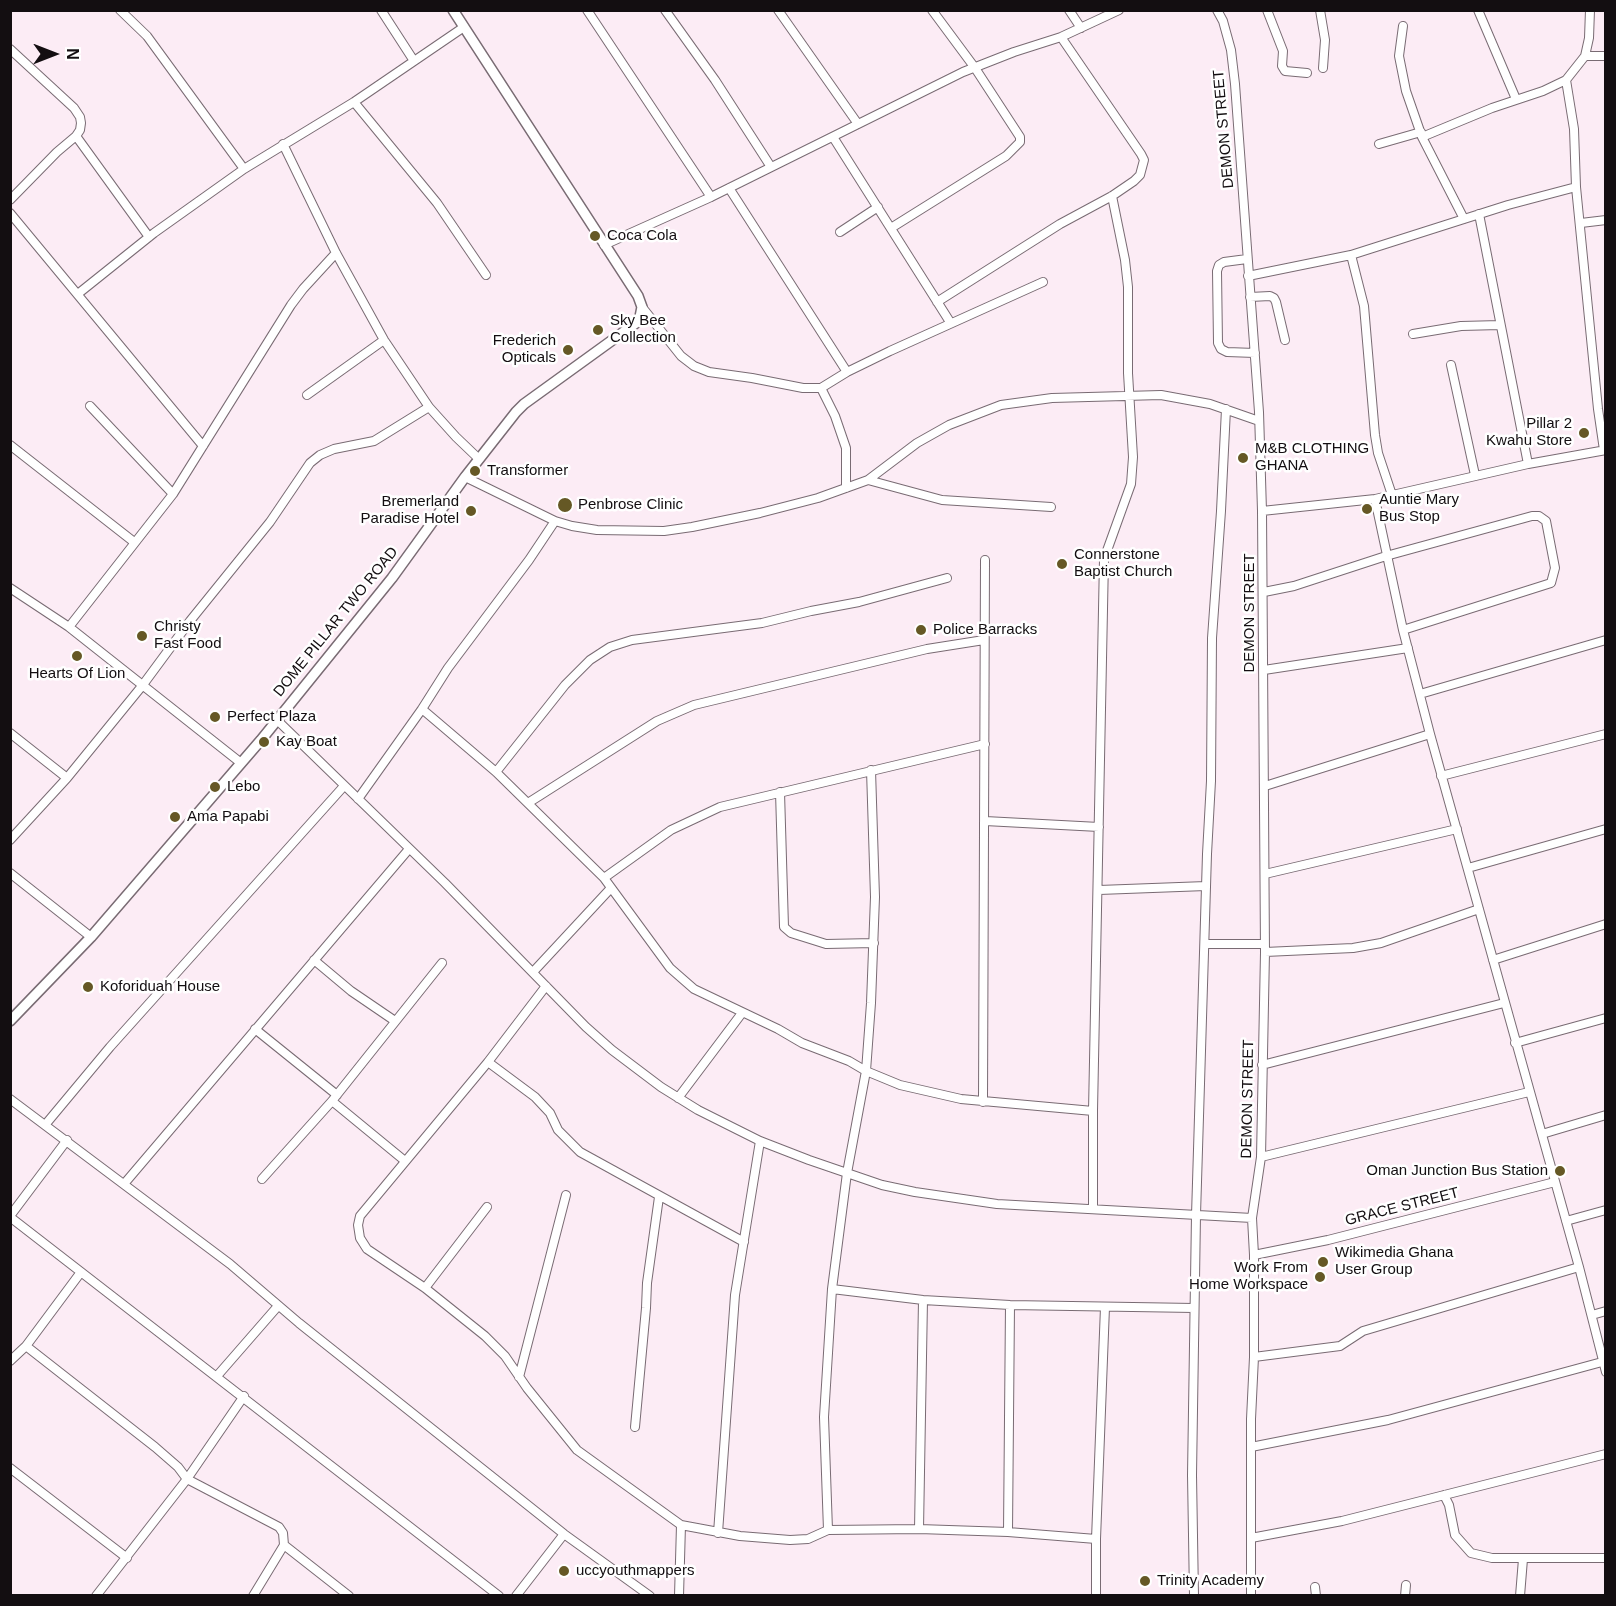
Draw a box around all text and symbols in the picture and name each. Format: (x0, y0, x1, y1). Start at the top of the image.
north arrow (24, 24, 84, 84)
text: N (64, 48, 81, 60)
street label: DEMON STREET (1210, 69, 1238, 189)
place label: Coca Cola (607, 227, 677, 245)
marker: Coca Cola (588, 229, 602, 243)
place label: Sky Bee Collection (610, 312, 676, 347)
marker: Sky Bee Collection (591, 323, 605, 337)
place label: Frederich Opticals (493, 332, 556, 367)
marker: Frederich Opticals (561, 343, 575, 357)
place label: Pillar 2 Kwahu Store (1486, 415, 1572, 450)
marker: Pillar 2 Kwahu Store (1577, 426, 1591, 440)
place label: M&B CLOTHING GHANA (1255, 440, 1369, 475)
marker: M&B CLOTHING GHANA (1236, 451, 1250, 465)
place label: Transformer (487, 462, 568, 480)
marker: Transformer (468, 464, 482, 478)
place label: Auntie Mary Bus Stop (1379, 491, 1459, 526)
place label: Bremerland Paradise Hotel (361, 493, 459, 528)
marker: Penbrose Clinic (556, 496, 574, 514)
place label: Penbrose Clinic (578, 496, 683, 514)
marker: Auntie Mary Bus Stop (1360, 502, 1374, 516)
marker: Bremerland Paradise Hotel (464, 504, 478, 518)
street label: DOME PILLAR TWO ROAD (270, 543, 402, 701)
place label: Connerstone Baptist Church (1074, 546, 1172, 581)
street label: DEMON STREET (1241, 553, 1259, 673)
marker: Connerstone Baptist Church (1055, 557, 1069, 571)
place label: Christy Fast Food (154, 618, 222, 653)
place label: Police Barracks (933, 621, 1037, 639)
marker: Police Barracks (914, 623, 928, 637)
marker: Christy Fast Food (135, 629, 149, 643)
marker: Hearts Of Lion (70, 649, 84, 663)
place label: Hearts Of Lion (29, 665, 125, 683)
place label: Perfect Plaza (227, 708, 316, 726)
marker: Perfect Plaza (208, 710, 222, 724)
place label: Kay Boat (276, 733, 337, 751)
marker: Kay Boat (257, 735, 271, 749)
place label: Lebo (227, 778, 260, 796)
marker: Lebo (208, 780, 222, 794)
place label: Ama Papabi (187, 808, 269, 826)
marker: Ama Papabi (168, 810, 182, 824)
place label: Koforiduah House (100, 978, 220, 996)
marker: Koforiduah House (81, 980, 95, 994)
street label: DEMON STREET (1238, 1039, 1258, 1159)
place label: Oman Junction Bus Station (1366, 1162, 1548, 1180)
marker: Oman Junction Bus Station (1553, 1164, 1567, 1178)
street label: GRACE STREET (1343, 1184, 1461, 1230)
place label: Wikimedia Ghana User Group (1335, 1244, 1453, 1279)
marker: Wikimedia Ghana User Group (1316, 1255, 1330, 1269)
place label: Work From Home Workspace (1189, 1259, 1308, 1294)
marker: Work From Home Workspace (1313, 1270, 1327, 1284)
place label: uccyouthmappers (576, 1562, 694, 1580)
marker: uccyouthmappers (557, 1564, 571, 1578)
place label: Trinity Academy (1157, 1572, 1264, 1590)
marker: Trinity Academy (1138, 1574, 1152, 1588)

